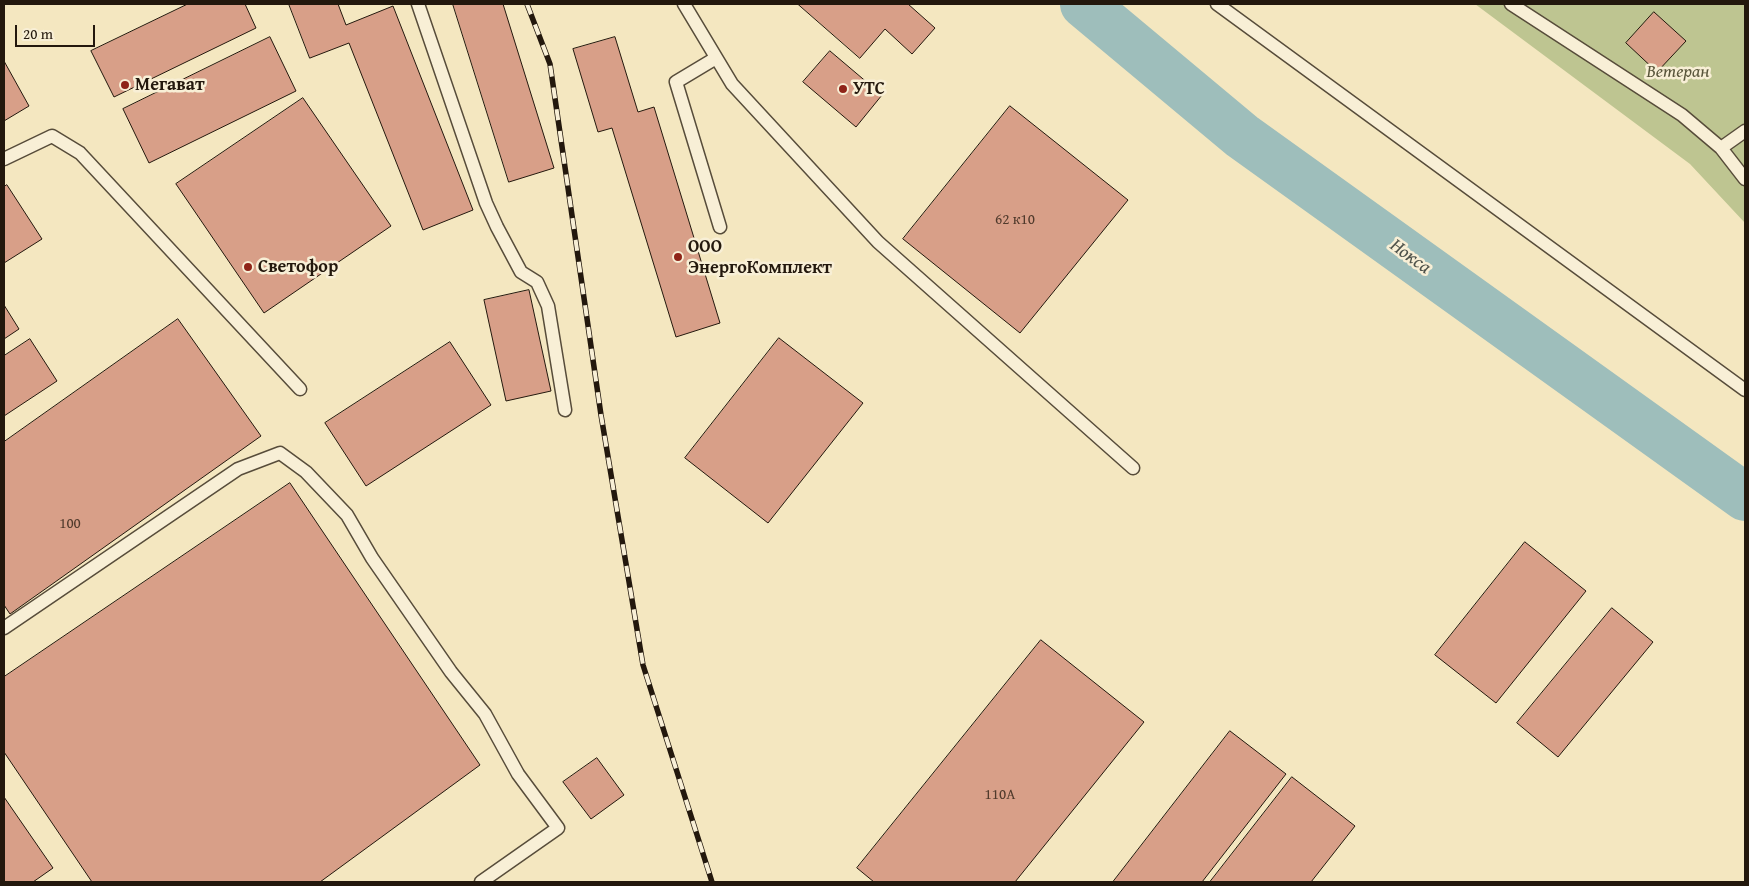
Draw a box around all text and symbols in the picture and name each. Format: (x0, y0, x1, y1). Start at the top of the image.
scale bar (18, 15, 98, 47)
text: 20 m (23, 23, 53, 44)
park label: Ветеран (1646, 61, 1710, 83)
place label: Мегават (135, 74, 205, 96)
place label: УТС (853, 78, 885, 100)
marker: Мегават (119, 79, 131, 91)
marker: УТС (837, 83, 849, 95)
house number: 62 к10 (995, 211, 1035, 229)
water label: Нокса (1385, 234, 1435, 280)
place label: ООО ЭнергоКомплект (688, 236, 832, 278)
marker: ООО ЭнергоКомплект (672, 251, 684, 263)
place label: Светофор (258, 256, 338, 278)
marker: Светофор (242, 261, 254, 273)
house number: 100 (59, 515, 81, 533)
house number: 110А (985, 786, 1015, 804)

